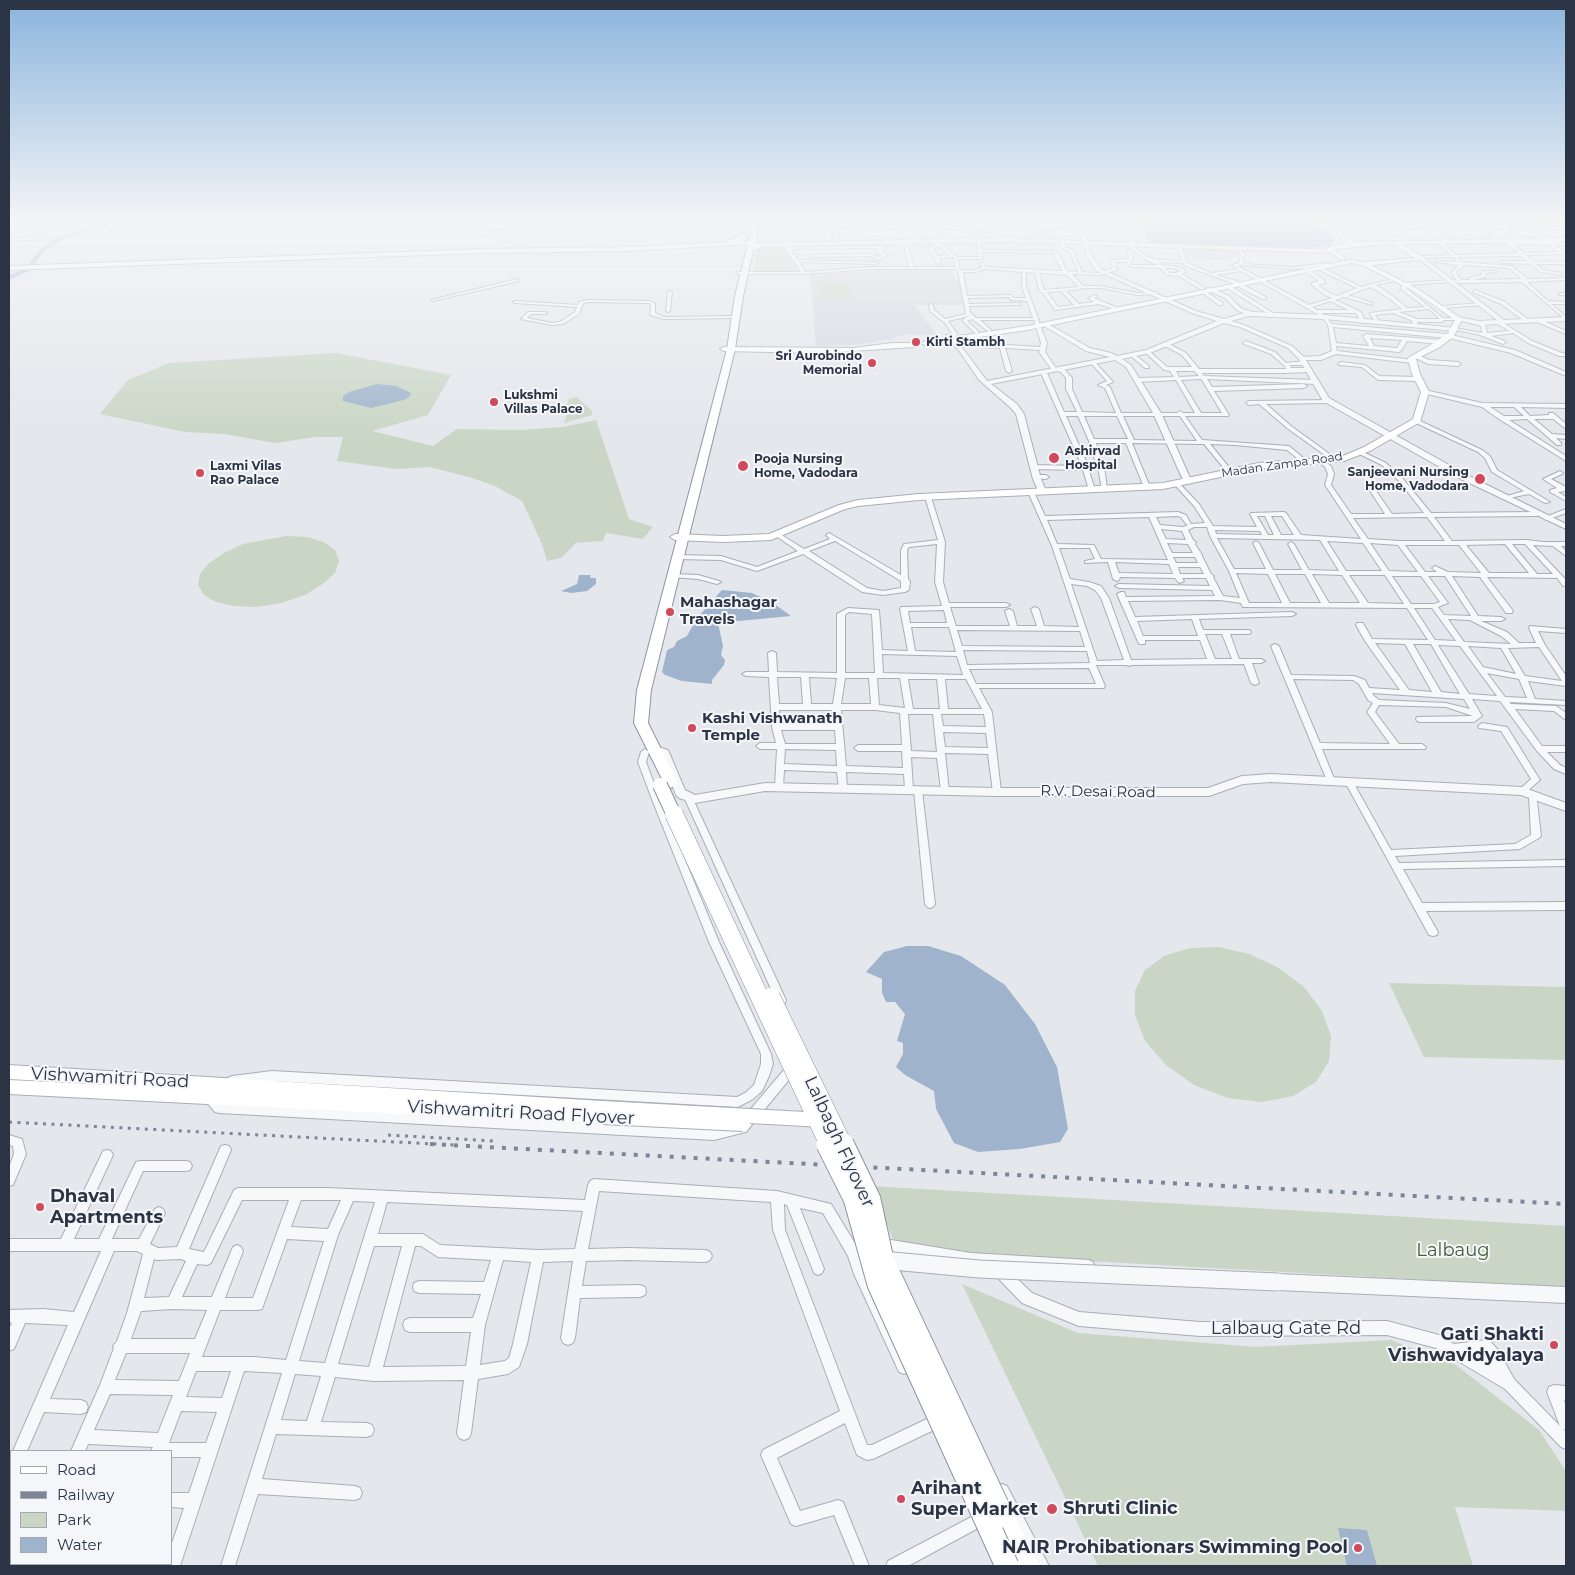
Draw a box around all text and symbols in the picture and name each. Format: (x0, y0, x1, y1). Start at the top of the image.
place label: Kirti Stambh (926, 335, 1005, 349)
marker: Kirti Stambh (910, 336, 922, 348)
place label: Sri Aurobindo Memorial (776, 349, 862, 377)
marker: Sri Aurobindo Memorial (866, 357, 878, 369)
place label: Lukshmi Villas Palace (504, 388, 583, 416)
marker: Lukshmi Villas Palace (488, 396, 500, 408)
place label: Ashirvad Hospital (1065, 444, 1120, 472)
street label: Madan Zampa Road (1220, 449, 1344, 481)
marker: Ashirvad Hospital (1047, 451, 1061, 465)
place label: Pooja Nursing Home, Vadodara (754, 452, 858, 480)
place label: Laxmi Vilas Rao Palace (210, 459, 281, 487)
marker: Pooja Nursing Home, Vadodara (736, 459, 750, 473)
place label: Sanjeevani Nursing Home, Vadodara (1347, 465, 1469, 493)
marker: Laxmi Vilas Rao Palace (194, 467, 206, 479)
marker: Sanjeevani Nursing Home, Vadodara (1473, 472, 1487, 486)
place label: Mahashagar Travels (680, 594, 777, 629)
marker: Mahashagar Travels (664, 606, 676, 618)
place label: Kashi Vishwanath Temple (702, 710, 843, 745)
marker: Kashi Vishwanath Temple (686, 722, 698, 734)
street label: R.V. Desai Road (1040, 782, 1156, 802)
street label: Vishwamitri Road (30, 1063, 190, 1093)
street label: Lalbagh Flyover (799, 1073, 879, 1211)
street label: Vishwamitri Road Flyover (407, 1096, 635, 1130)
place label: Dhaval Apartments (50, 1186, 163, 1228)
marker: Dhaval Apartments (34, 1201, 46, 1213)
park label: Lalbaug (1416, 1240, 1490, 1262)
street label: Lalbaug Gate Rd (1211, 1318, 1361, 1340)
place label: Gati Shakti Vishwavidyalaya (1388, 1324, 1544, 1366)
marker: Gati Shakti Vishwavidyalaya (1548, 1339, 1560, 1351)
legend (10, 1450, 172, 1565)
text: Road (57, 1460, 96, 1479)
place label: Arihant Super Market (911, 1478, 1038, 1520)
text: Railway (57, 1485, 114, 1504)
marker: Arihant Super Market (895, 1493, 907, 1505)
place label: Shruti Clinic (1063, 1498, 1178, 1520)
marker: Shruti Clinic (1045, 1502, 1059, 1516)
text: Park (57, 1510, 91, 1529)
text: Water (57, 1535, 103, 1554)
place label: NAIR Prohibationars Swimming Pool (1002, 1537, 1348, 1559)
marker: NAIR Prohibationars Swimming Pool (1352, 1542, 1364, 1554)

